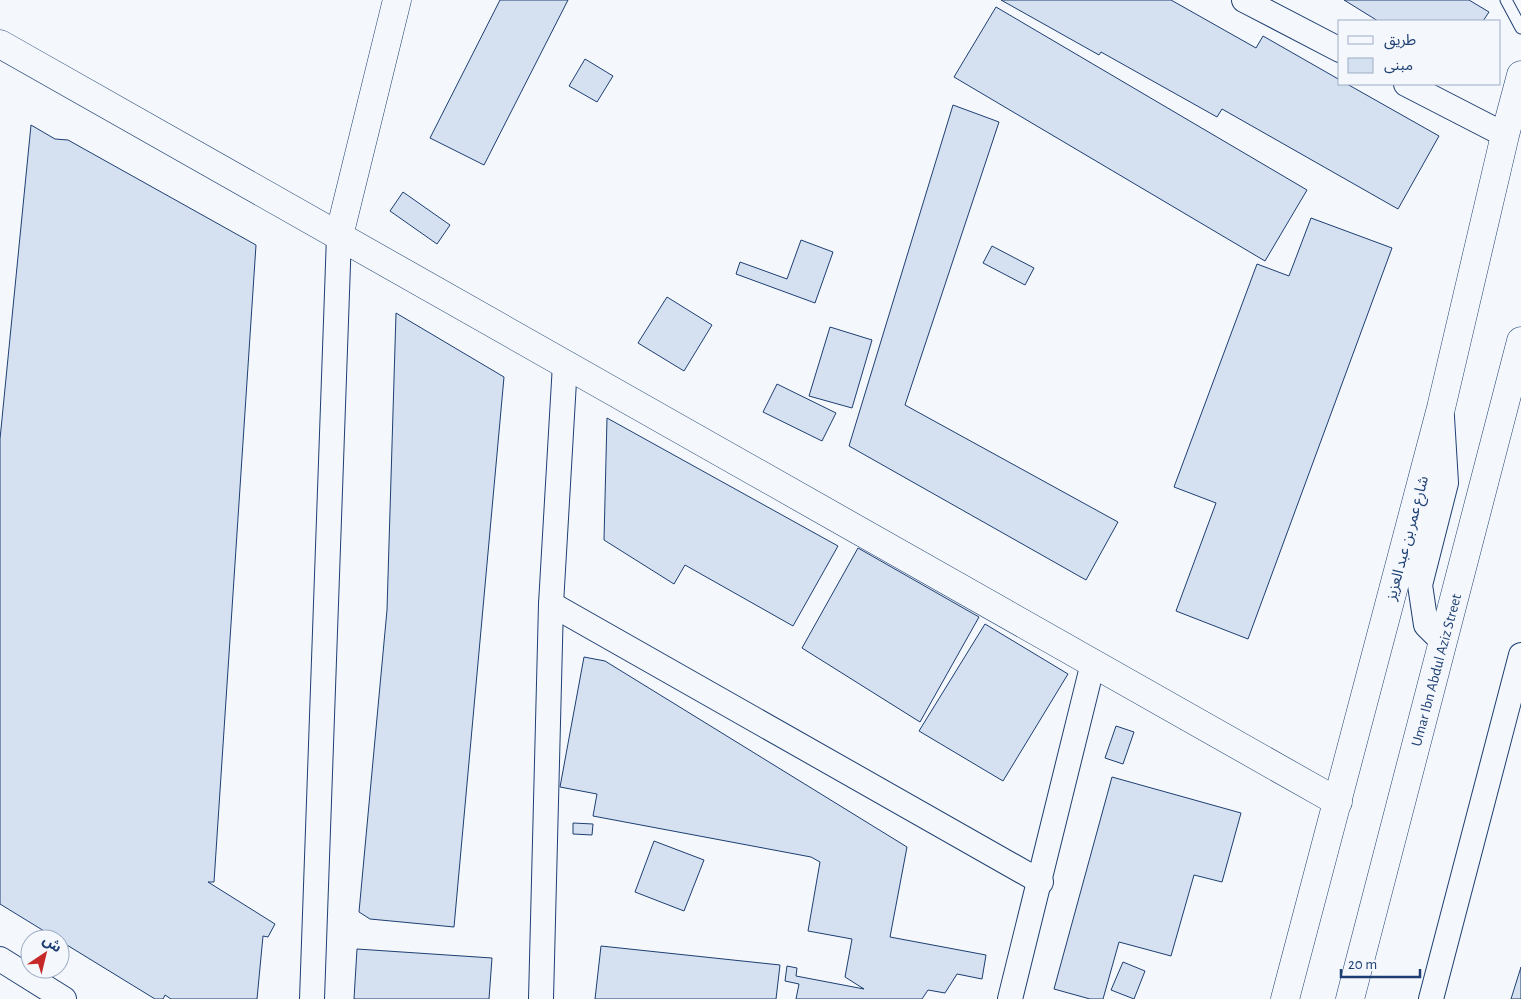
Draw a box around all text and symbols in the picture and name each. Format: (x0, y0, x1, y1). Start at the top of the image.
legend (1338, 20, 1501, 85)
text: طريق (1384, 33, 1416, 50)
text: مبنى (1384, 58, 1413, 74)
street label: شارع عمر بن عبد العزيز (1383, 474, 1435, 604)
street label: Umar Ibn Abdul Aziz Street (1409, 592, 1464, 748)
north arrow (20, 929, 70, 979)
text: ش (40, 933, 64, 955)
scale bar (1341, 946, 1420, 978)
text: 20 m (1348, 957, 1377, 972)

